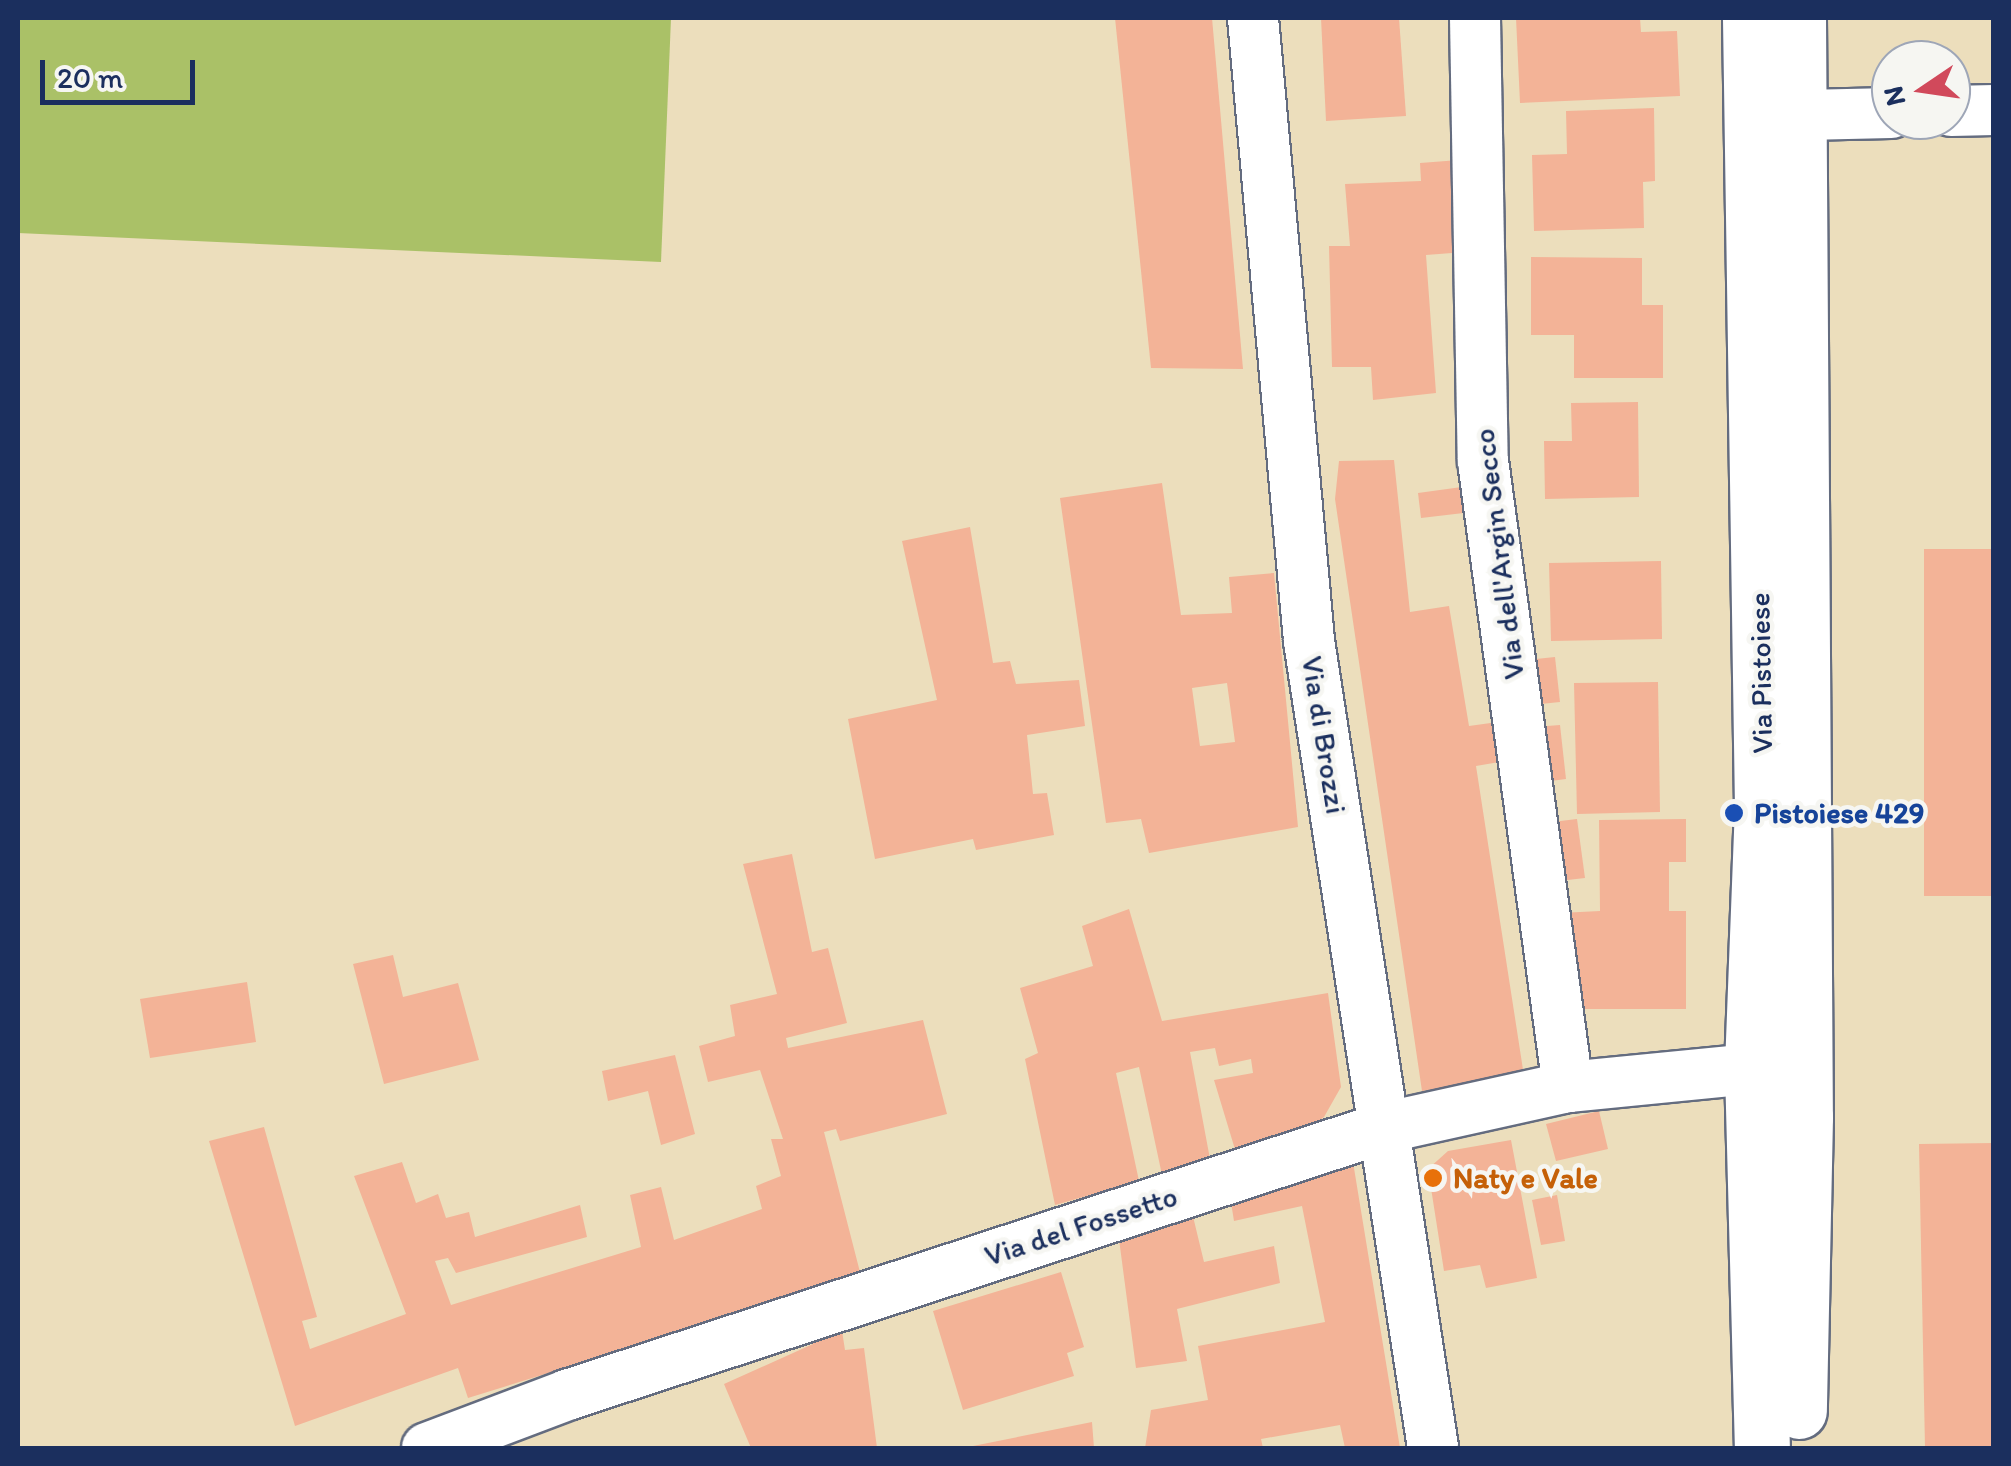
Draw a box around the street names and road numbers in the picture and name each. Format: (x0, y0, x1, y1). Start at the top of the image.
street label: Via dell'Argin Secco (1466, 427, 1532, 681)
street label: Via Pistoiese (1742, 592, 1780, 754)
street label: Via di Brozzi (1294, 653, 1354, 817)
street label: Via del Fossetto (980, 1178, 1182, 1274)

